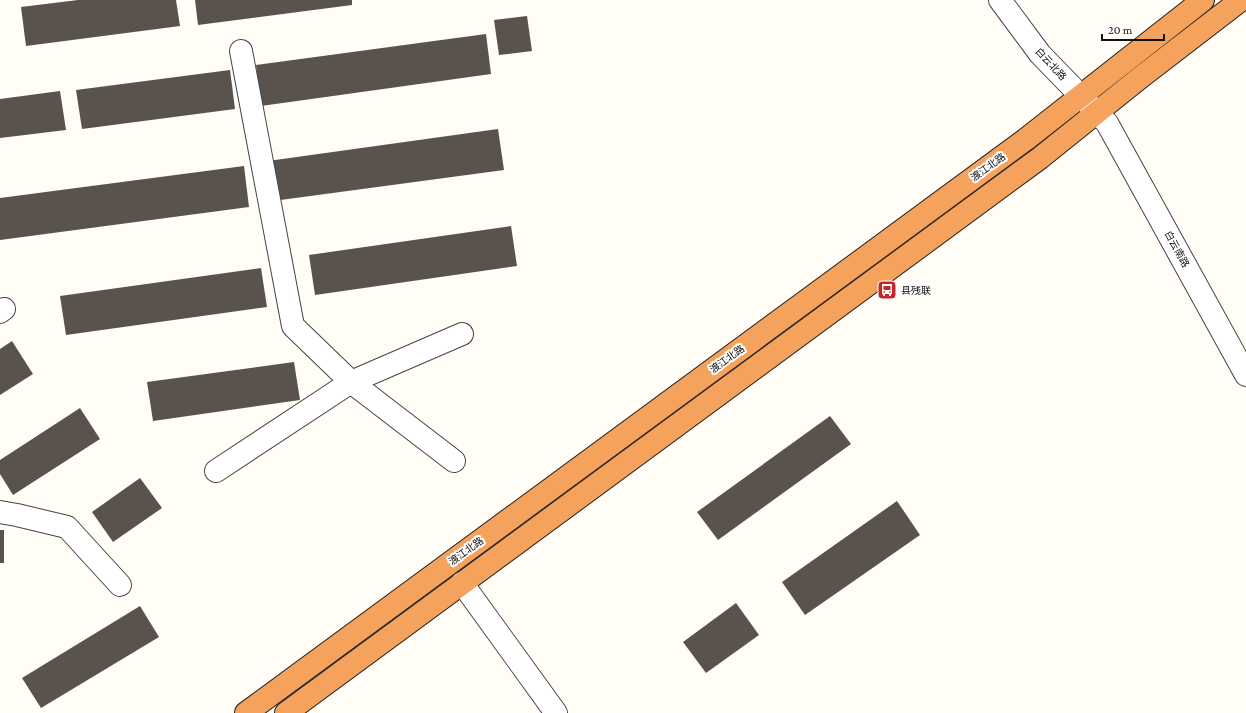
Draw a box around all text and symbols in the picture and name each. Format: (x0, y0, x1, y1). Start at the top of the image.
scale bar (1102, 16, 1164, 42)
text: 20 m (1108, 23, 1133, 37)
street label: 白云北路 (1033, 46, 1069, 82)
street label: 渡江北路 (969, 151, 1007, 183)
street label: 白云南路 (1162, 229, 1192, 269)
bus stop icon: 县残联 (876, 279, 898, 301)
place label: 县残联 (901, 285, 931, 296)
street label: 渡江北路 (708, 343, 746, 375)
street label: 渡江北路 (447, 535, 485, 567)

